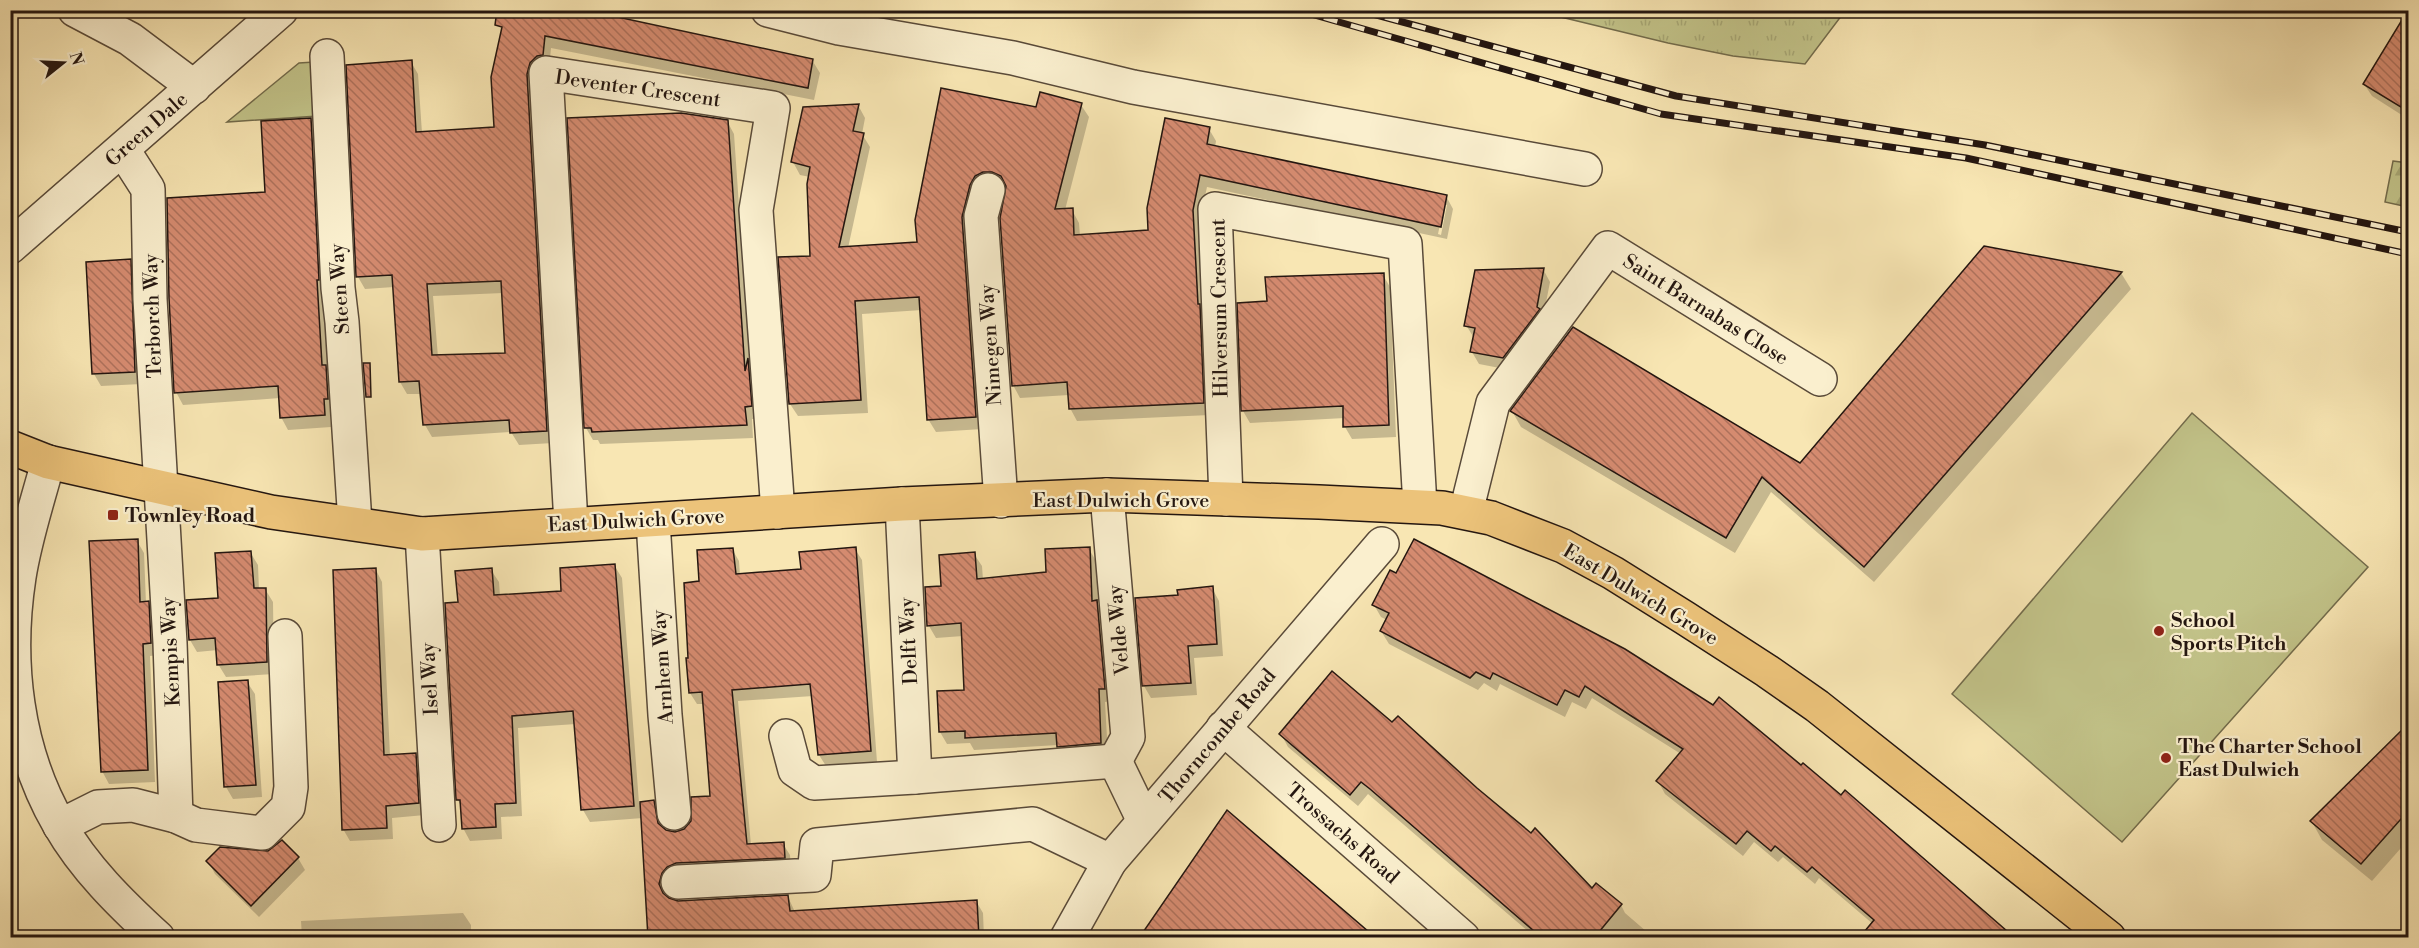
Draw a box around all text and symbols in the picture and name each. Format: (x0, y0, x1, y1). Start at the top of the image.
north arrow (33, 33, 93, 93)
text: N (65, 50, 88, 68)
street label: Deventer Crescent (553, 65, 722, 114)
street label: Green Dale (101, 88, 193, 173)
street label: Hilversum Crescent (1206, 218, 1235, 398)
street label: Steen Way (325, 242, 356, 335)
street label: Saint Barnabas Close (1618, 249, 1793, 371)
street label: Terborch Way (139, 253, 168, 379)
street label: Nimegen Way (975, 283, 1008, 407)
street label: East Dulwich Grove (1033, 489, 1209, 514)
place label: Townley Road (125, 504, 256, 529)
street label: East Dulwich Grove (547, 504, 725, 539)
marker: Townley Road (106, 508, 120, 522)
street label: East Dulwich Grove (1558, 539, 1723, 652)
street label: Velde Way (1103, 583, 1136, 677)
street label: Kempis Way (156, 596, 187, 707)
street label: Delft Way (895, 596, 924, 685)
street label: Arnhem Way (647, 608, 680, 726)
place label: School Sports Pitch (2171, 609, 2287, 657)
marker: School Sports Pitch (2152, 624, 2166, 638)
street label: Isel Way (416, 642, 445, 716)
street label: Thorncombe Road (1154, 664, 1282, 810)
place label: The Charter School East Dulwich (2178, 735, 2362, 783)
marker: The Charter School East Dulwich (2159, 751, 2173, 765)
street label: Trossachs Road (1280, 778, 1404, 890)

